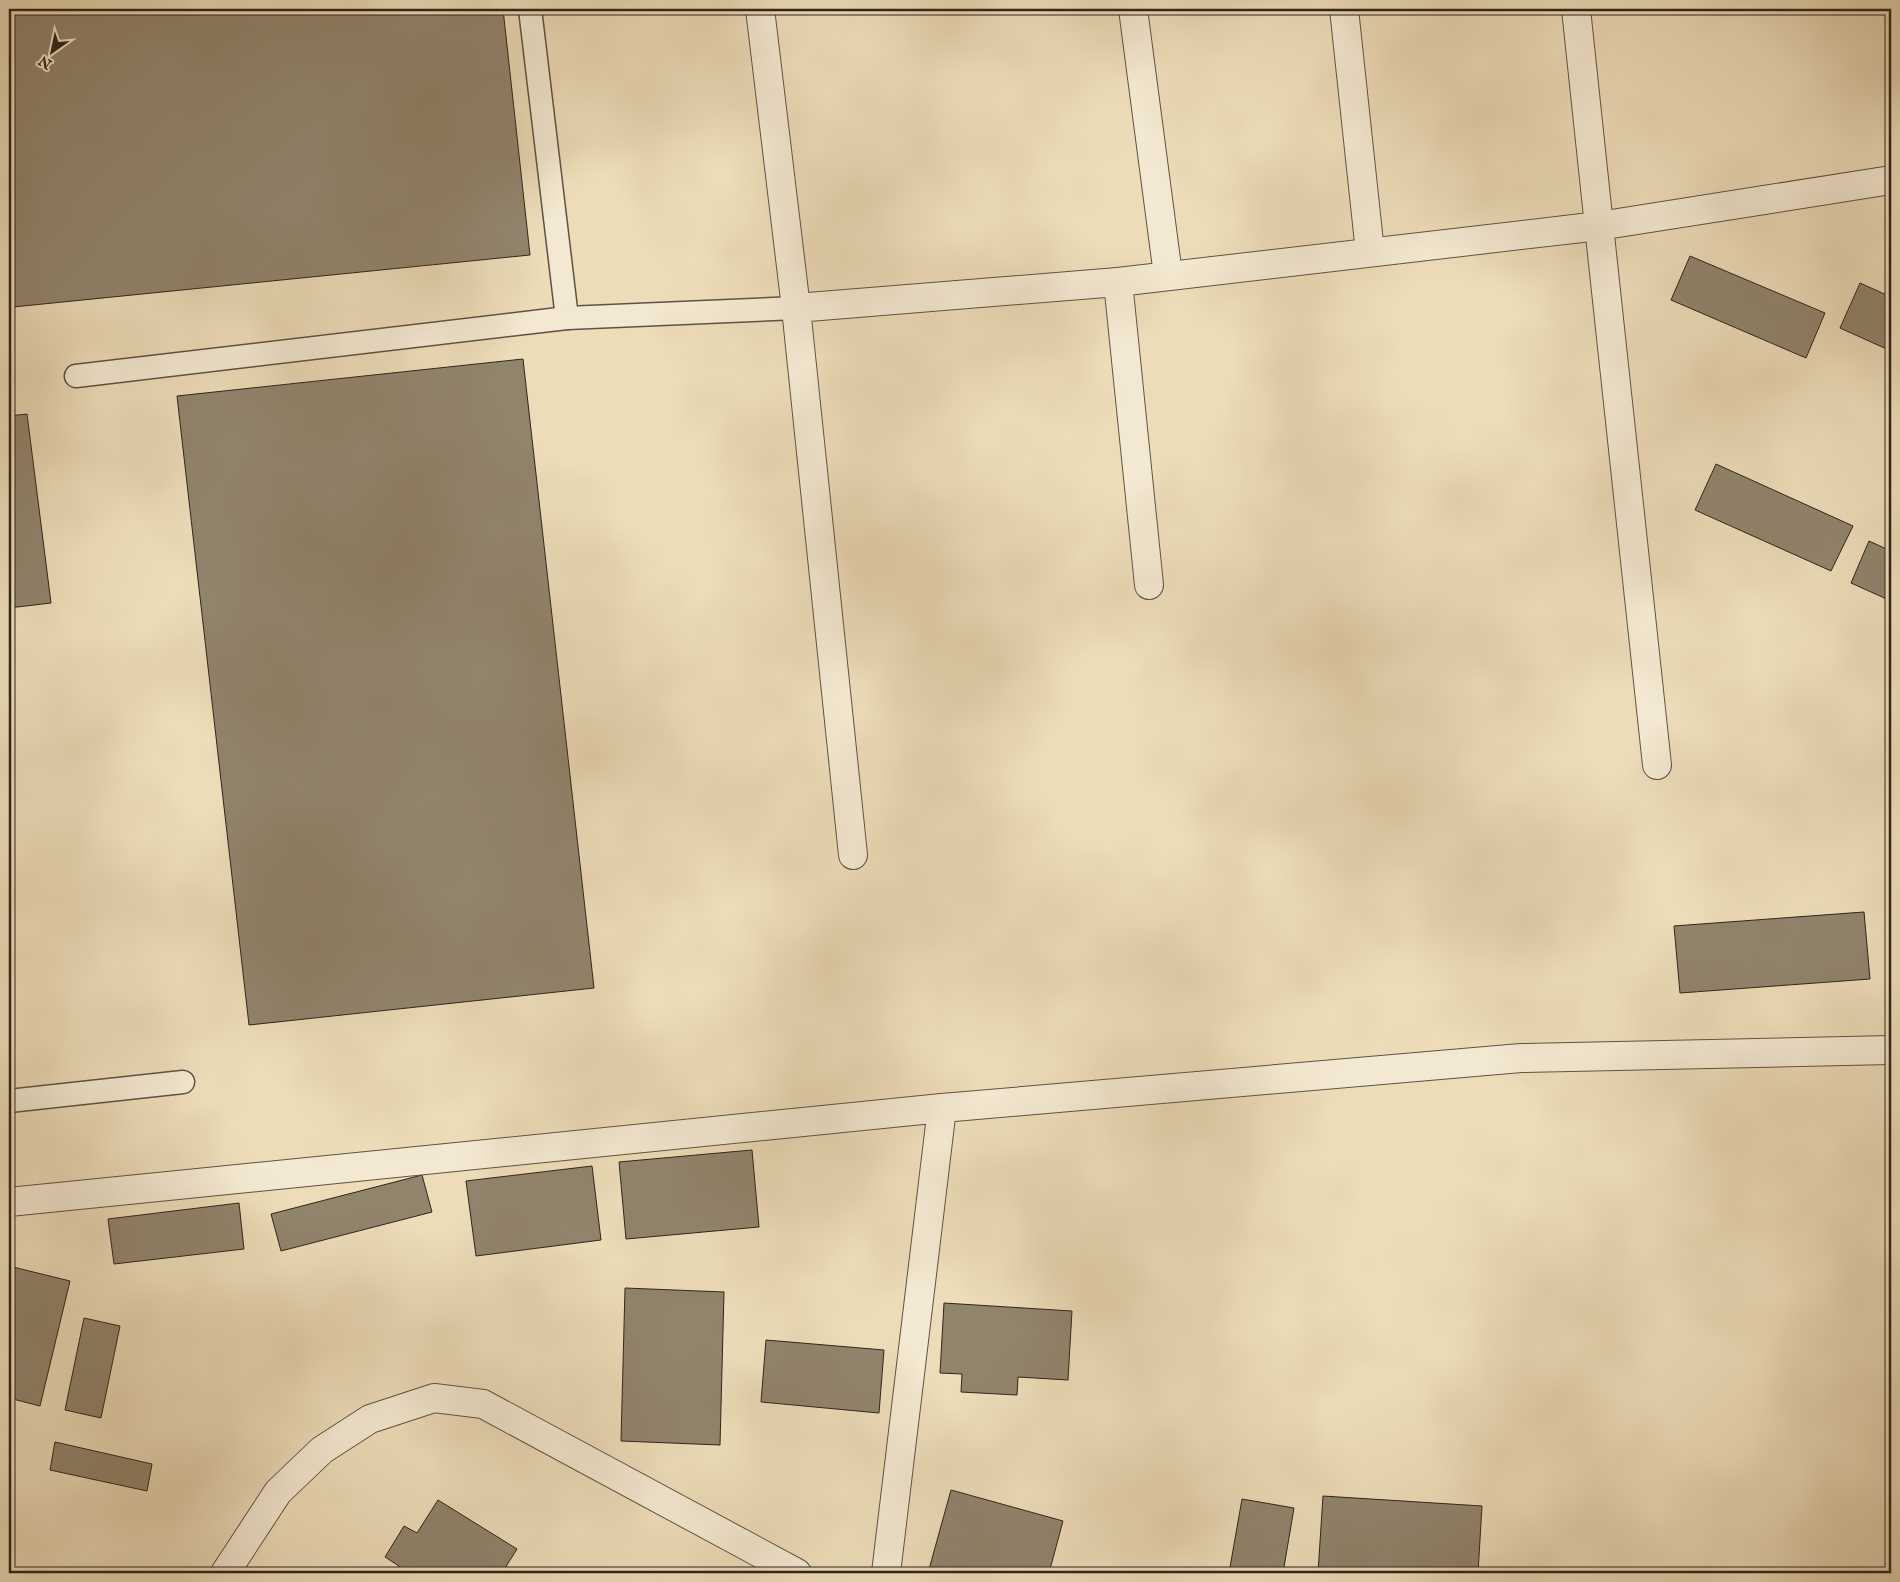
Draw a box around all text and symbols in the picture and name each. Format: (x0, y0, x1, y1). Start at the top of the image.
north arrow (28, 28, 78, 78)
text: N (35, 51, 56, 73)

